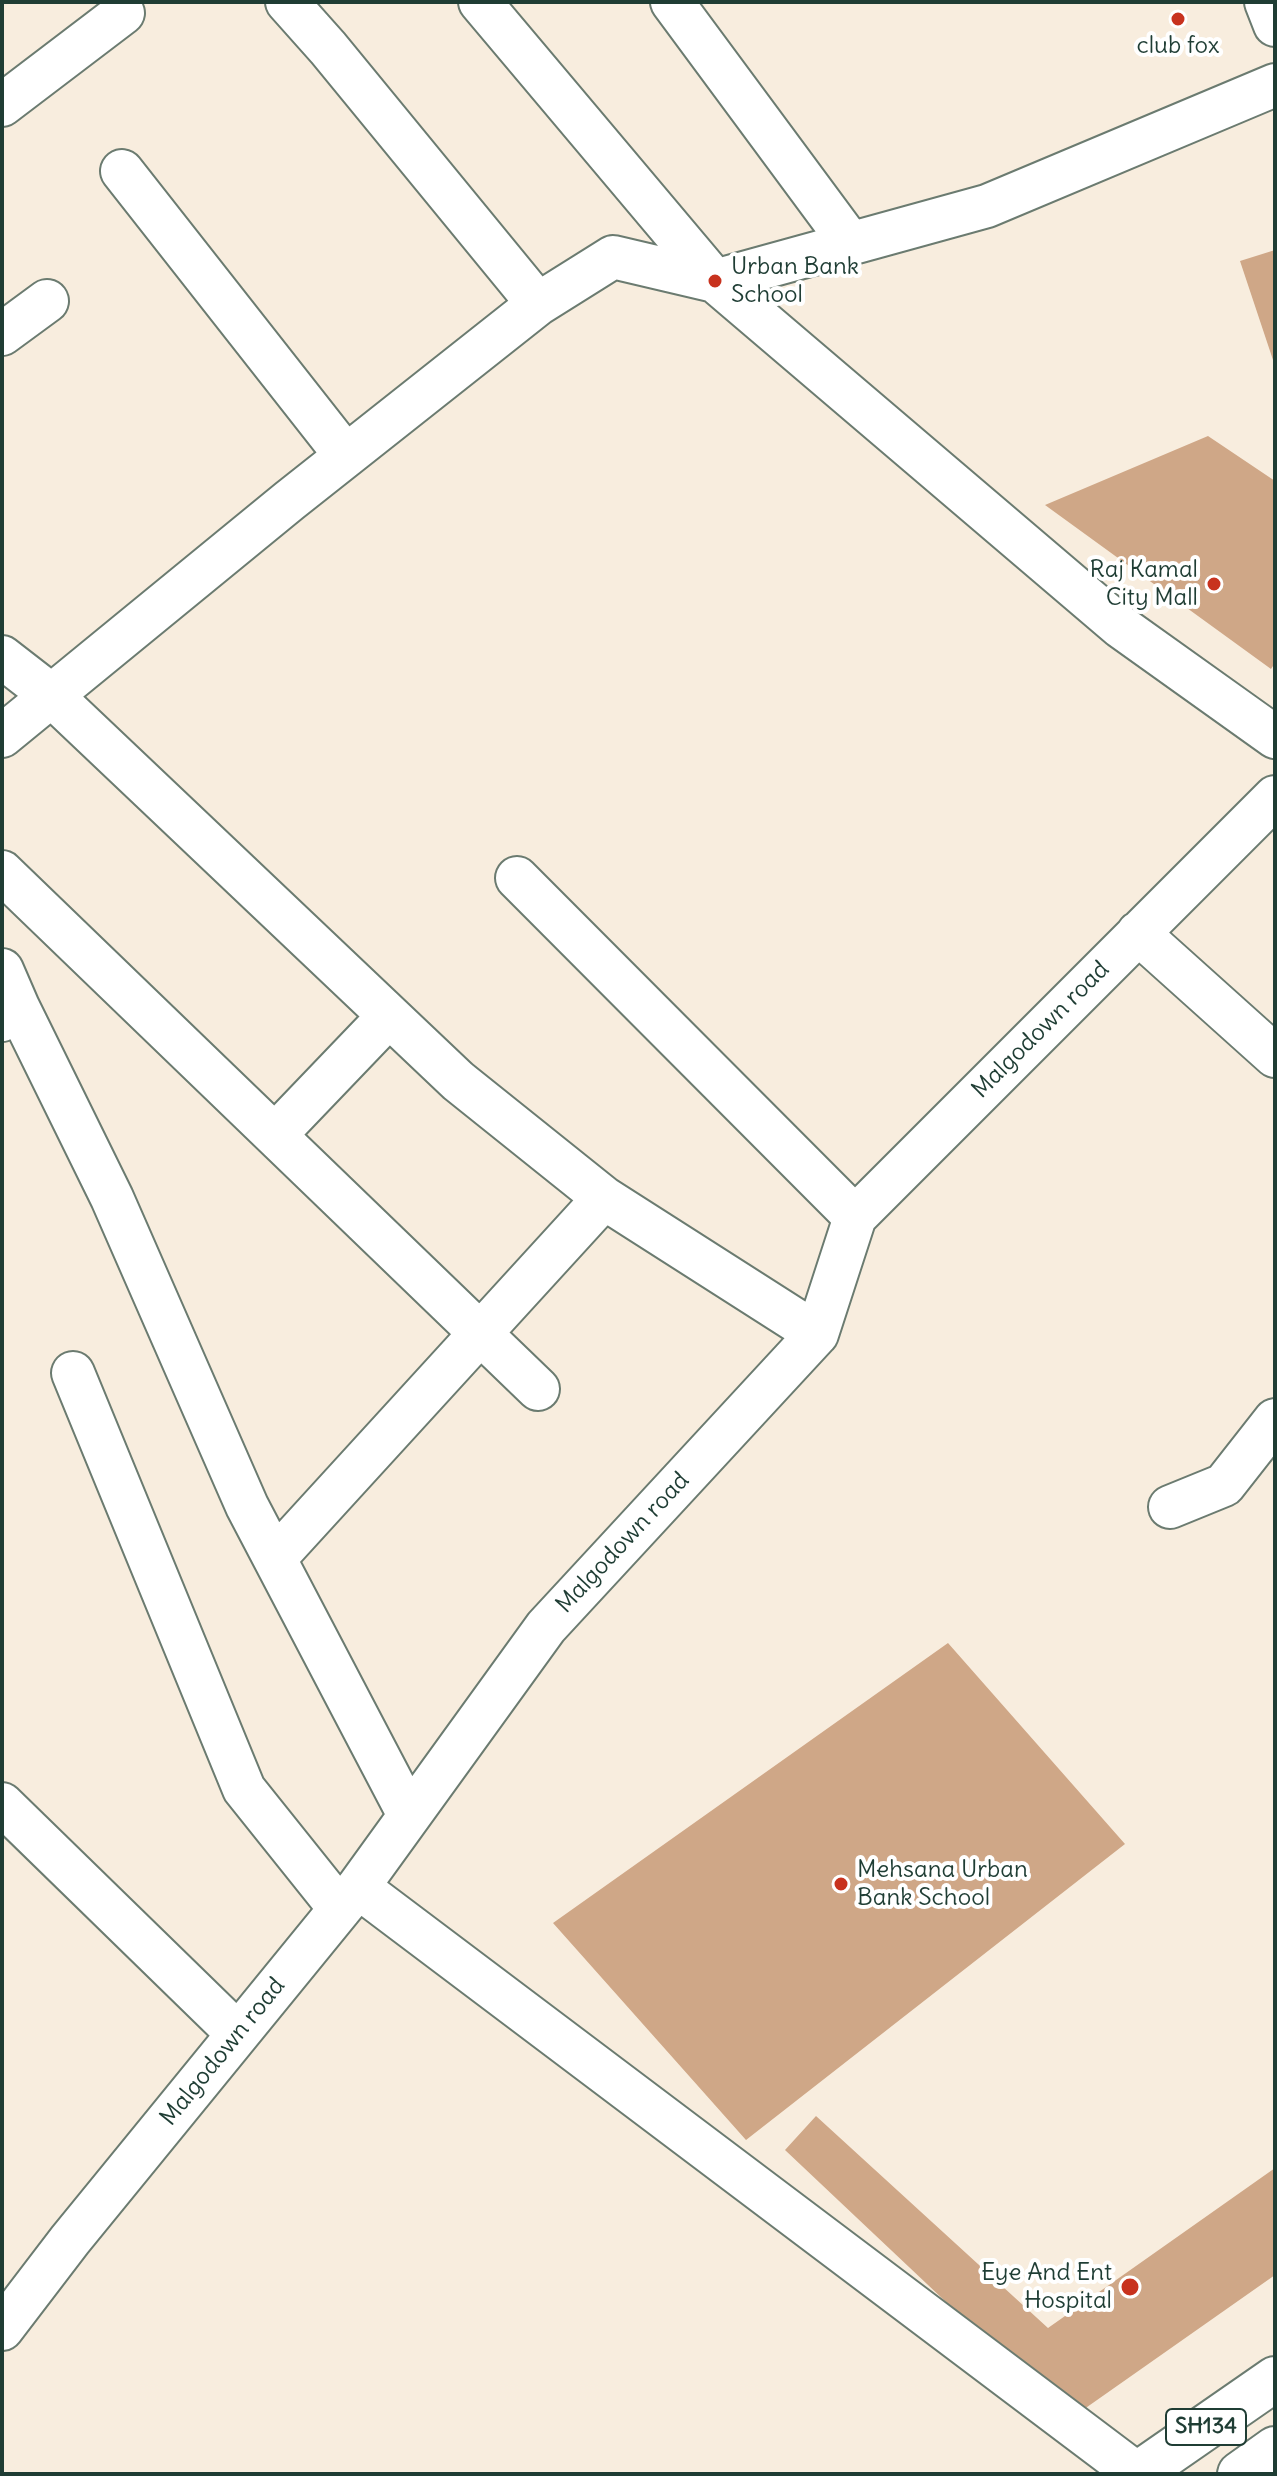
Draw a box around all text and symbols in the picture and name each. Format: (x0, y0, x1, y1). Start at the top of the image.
marker: club fox (1169, 10, 1187, 28)
place label: club fox (1136, 32, 1220, 60)
place label: Urban Bank School (731, 253, 859, 309)
marker: Urban Bank School (706, 272, 724, 290)
place label: Raj Kamal City Mall (1090, 556, 1198, 612)
marker: Raj Kamal City Mall (1205, 575, 1223, 593)
street label: Malgodown road (966, 955, 1116, 1105)
street label: Malgodown road (550, 1467, 696, 1619)
place label: Mehsana Urban Bank School (857, 1856, 1028, 1912)
marker: Mehsana Urban Bank School (832, 1875, 850, 1893)
street label: Malgodown road (155, 1972, 291, 2132)
place label: Eye And Ent Hospital (981, 2259, 1112, 2315)
marker: Eye And Ent Hospital (1119, 2276, 1141, 2298)
road number: SH134 (1166, 2409, 1246, 2445)

